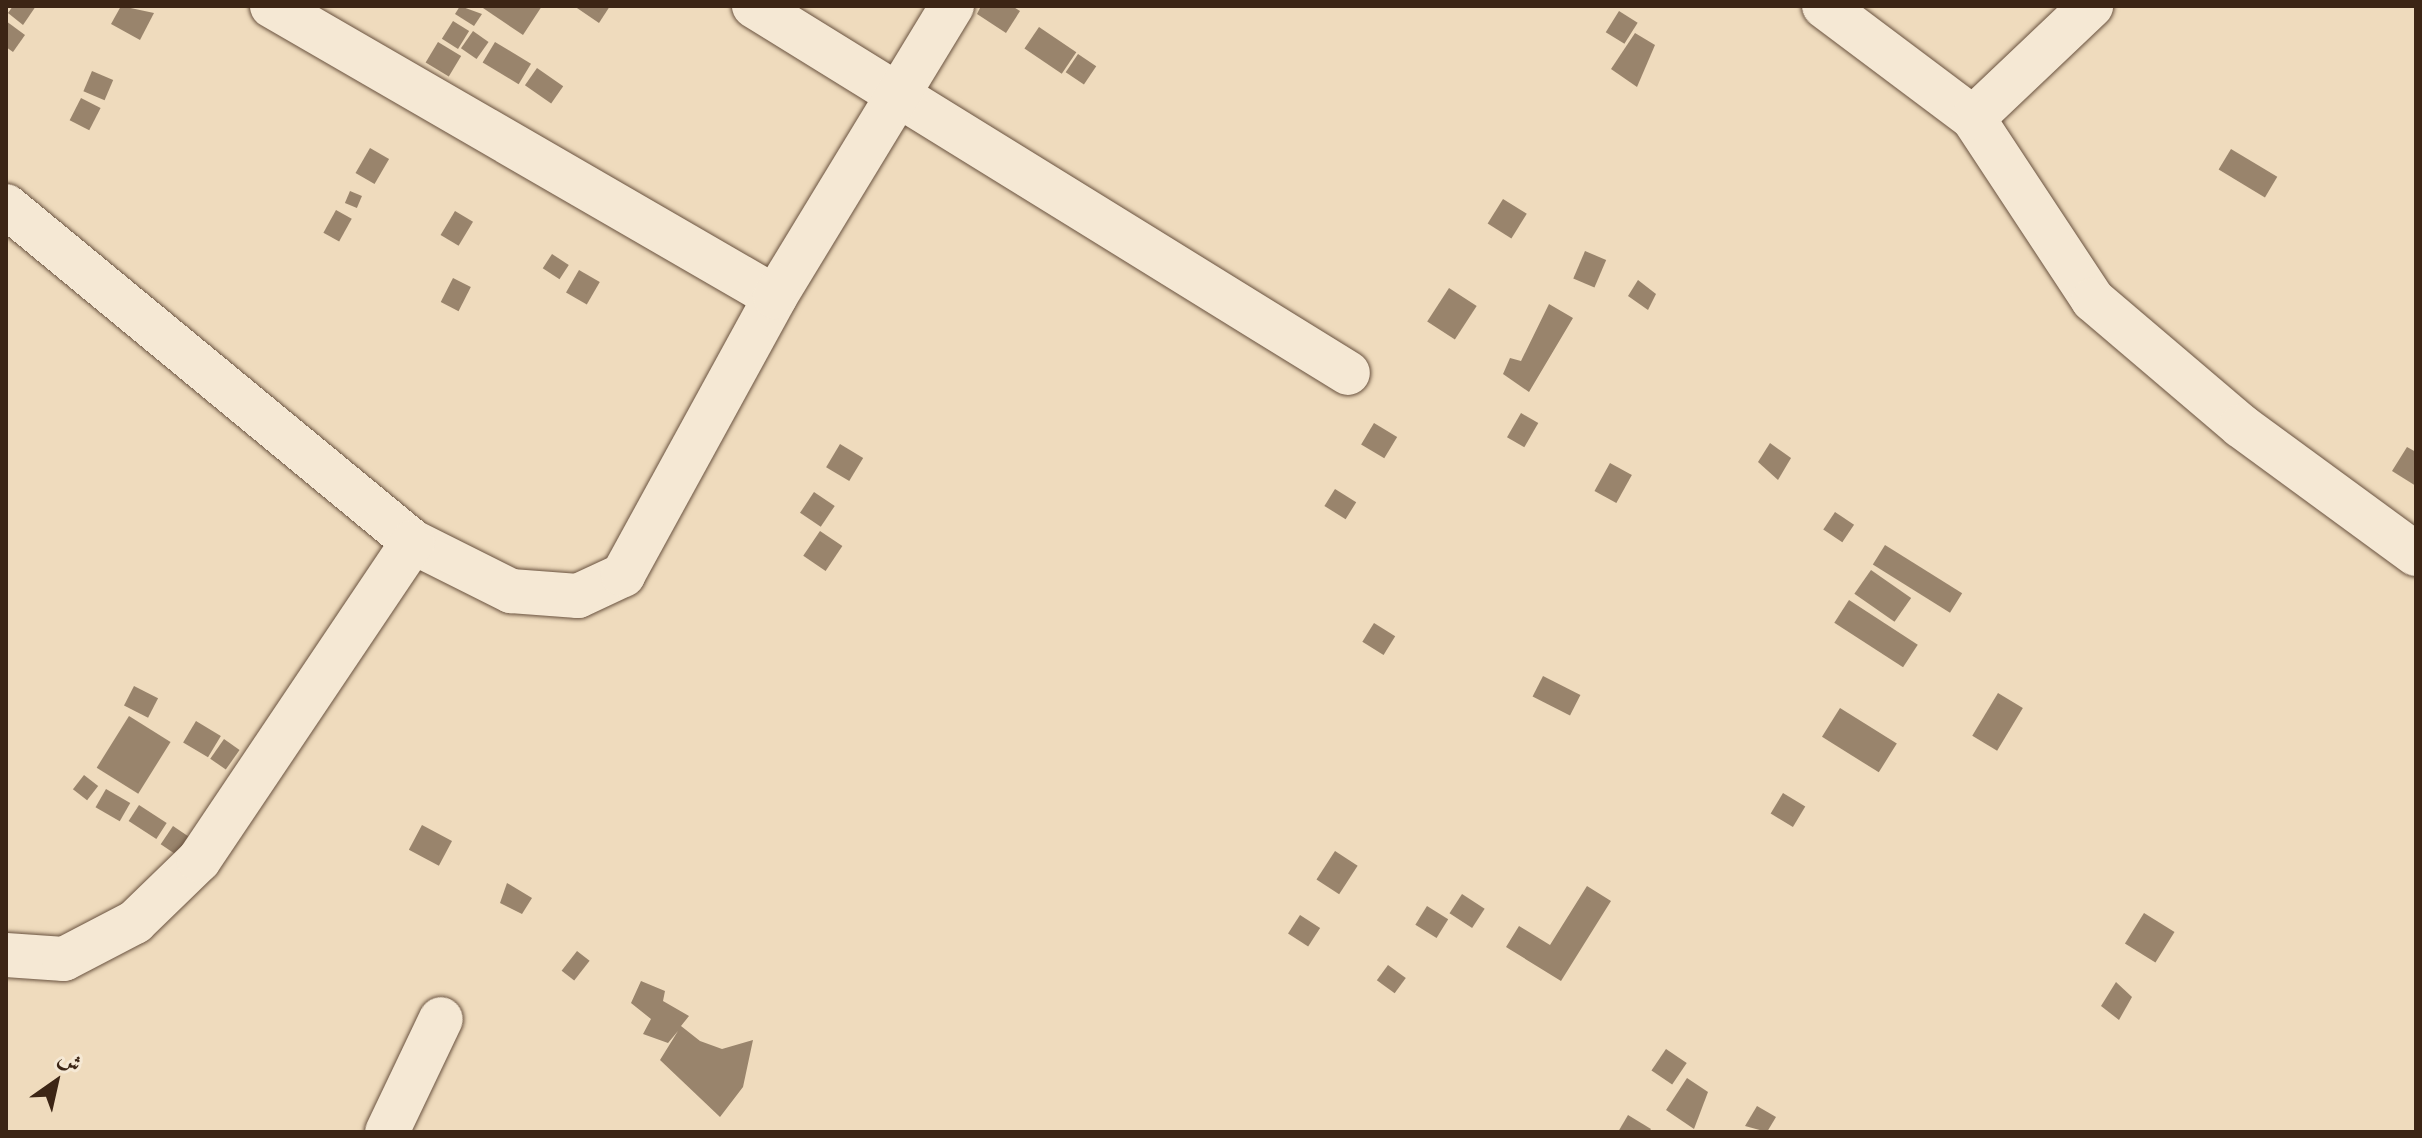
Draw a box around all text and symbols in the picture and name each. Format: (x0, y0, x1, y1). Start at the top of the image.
north arrow (16, 1042, 96, 1122)
text: ش (53, 1044, 86, 1079)

